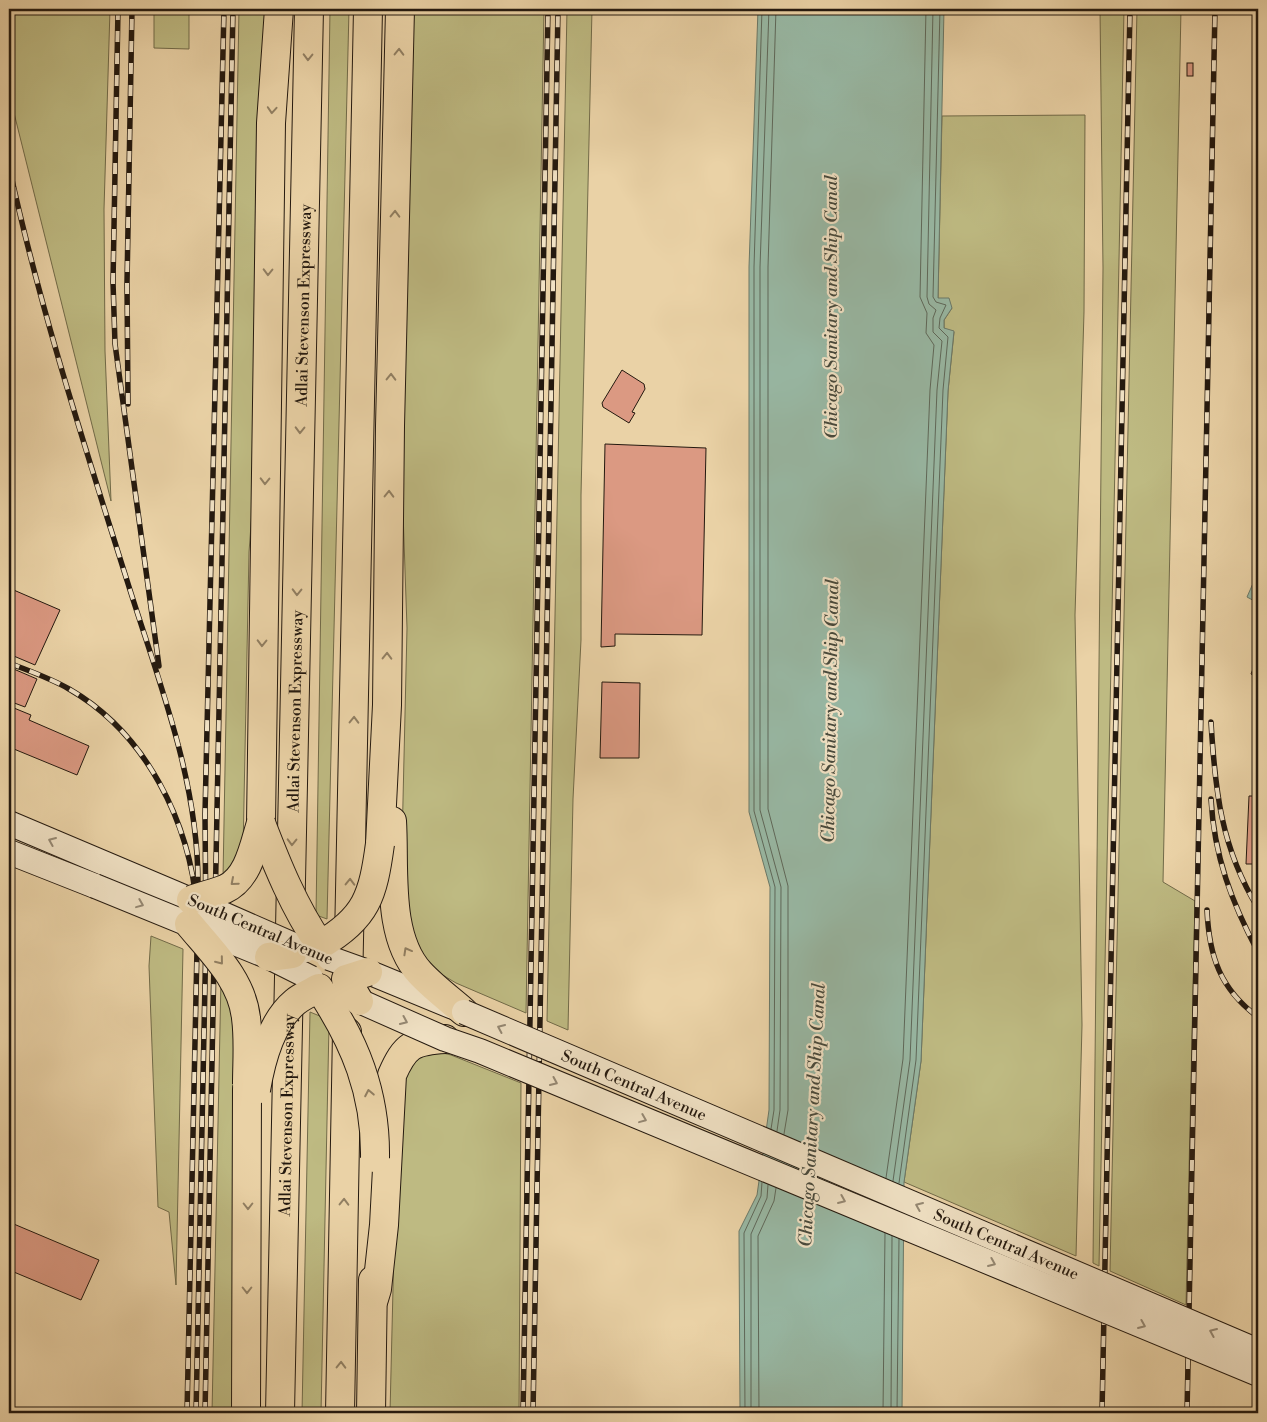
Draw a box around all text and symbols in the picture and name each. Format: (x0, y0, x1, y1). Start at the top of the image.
one-way arrow (394, 48, 404, 56)
one-way arrow (303, 54, 313, 62)
one-way arrow (267, 106, 278, 114)
water label: Chicago Sanitary and Ship Canal (820, 175, 843, 439)
street label: Adlai Stevenson Expressway (292, 203, 316, 408)
one-way arrow (390, 210, 400, 218)
one-way arrow (263, 268, 274, 276)
one-way arrow (386, 373, 396, 380)
one-way arrow (295, 426, 306, 434)
one-way arrow (260, 478, 270, 485)
one-way arrow (384, 489, 394, 497)
water label: Chicago Sanitary and Ship Canal (817, 579, 844, 843)
one-way arrow (292, 589, 302, 597)
street label: Adlai Stevenson Expressway (283, 609, 308, 814)
one-way arrow (257, 640, 267, 648)
one-way arrow (382, 652, 393, 660)
one-way arrow (348, 715, 359, 723)
one-way arrow (48, 837, 57, 848)
one-way arrow (287, 839, 297, 847)
one-way arrow (231, 876, 240, 884)
one-way arrow (345, 878, 355, 886)
street label: South Central Avenue (185, 890, 336, 970)
one-way arrow (135, 898, 144, 909)
one-way arrow (404, 947, 414, 956)
one-way arrow (214, 955, 222, 964)
water label: Chicago Sanitary and Ship Canal (794, 982, 831, 1247)
street label: Adlai Stevenson Expressway (275, 1013, 299, 1218)
one-way arrow (399, 1014, 408, 1025)
one-way arrow (497, 1024, 506, 1035)
street label: South Central Avenue (558, 1046, 709, 1125)
one-way arrow (549, 1076, 558, 1087)
one-way arrow (364, 1088, 374, 1097)
one-way arrow (638, 1113, 646, 1123)
one-way arrow (837, 1194, 846, 1204)
one-way arrow (339, 1198, 349, 1206)
one-way arrow (243, 1202, 253, 1210)
one-way arrow (915, 1202, 924, 1213)
street label: South Central Avenue (930, 1205, 1082, 1284)
one-way arrow (987, 1256, 996, 1267)
one-way arrow (242, 1286, 252, 1294)
one-way arrow (1137, 1319, 1146, 1330)
one-way arrow (1210, 1328, 1218, 1338)
one-way arrow (336, 1360, 346, 1368)

